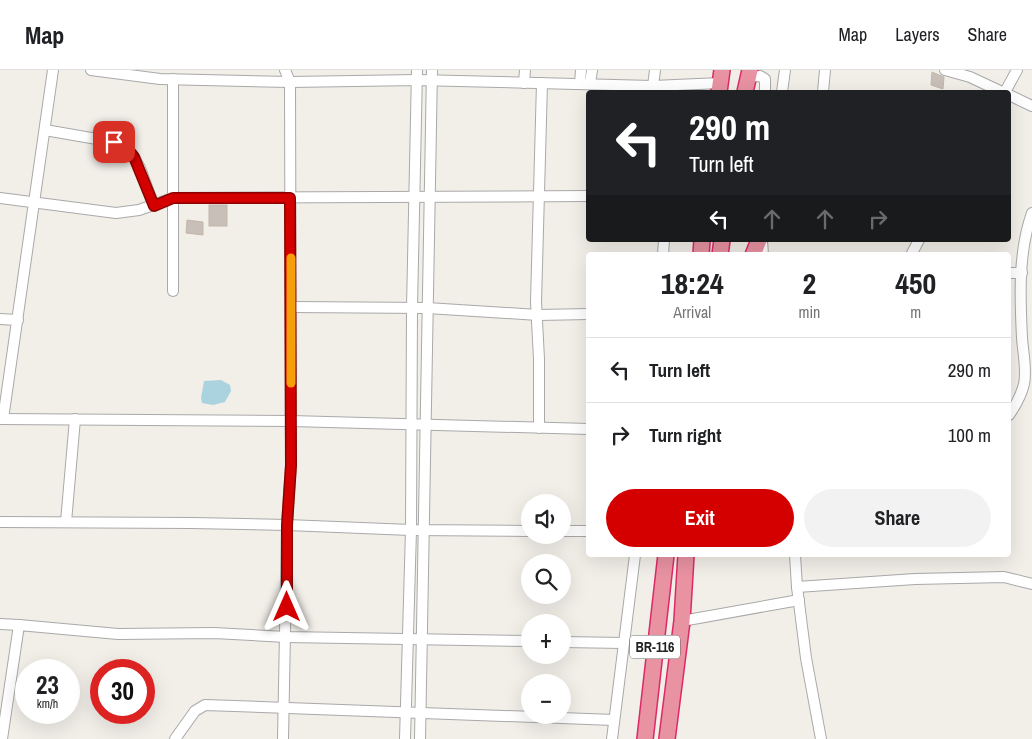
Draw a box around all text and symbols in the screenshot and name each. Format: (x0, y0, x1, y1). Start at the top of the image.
text: Map (25, 19, 64, 51)
text: Map (839, 22, 867, 47)
text: Layers (895, 22, 940, 47)
text: Share (968, 22, 1007, 47)
text: 290 m (689, 104, 770, 151)
icon: left (606, 110, 671, 175)
pin (93, 121, 135, 163)
icon: arrive (100, 128, 128, 156)
text: Turn left (689, 149, 754, 179)
icon: left (705, 205, 733, 233)
icon: ahead (758, 205, 786, 233)
icon: ahead (811, 205, 839, 233)
icon: right (864, 205, 892, 233)
text: 18:24 (661, 263, 724, 303)
text: 2 (803, 263, 816, 303)
text: 450 (895, 263, 936, 303)
text: Arrival (673, 301, 711, 323)
text: min (798, 301, 820, 323)
text: m (910, 301, 921, 323)
icon: left (606, 356, 634, 384)
text: Turn left (649, 357, 710, 383)
text: 290 m (948, 357, 991, 383)
icon: right (606, 421, 634, 449)
text: Turn right (649, 422, 721, 448)
text: 100 m (948, 422, 991, 448)
button: Exit (606, 489, 794, 547)
button: Share (804, 489, 991, 547)
map controls (521, 494, 571, 724)
button: sound (521, 494, 571, 544)
button: search (521, 554, 571, 604)
position arrow (260, 580, 312, 632)
button: + (521, 614, 571, 664)
road number: BR-116 (630, 636, 680, 658)
speed limit sign: 30 (90, 659, 155, 724)
text: 23 (36, 668, 59, 702)
button: − (521, 674, 571, 724)
text: km/h (37, 696, 58, 712)

